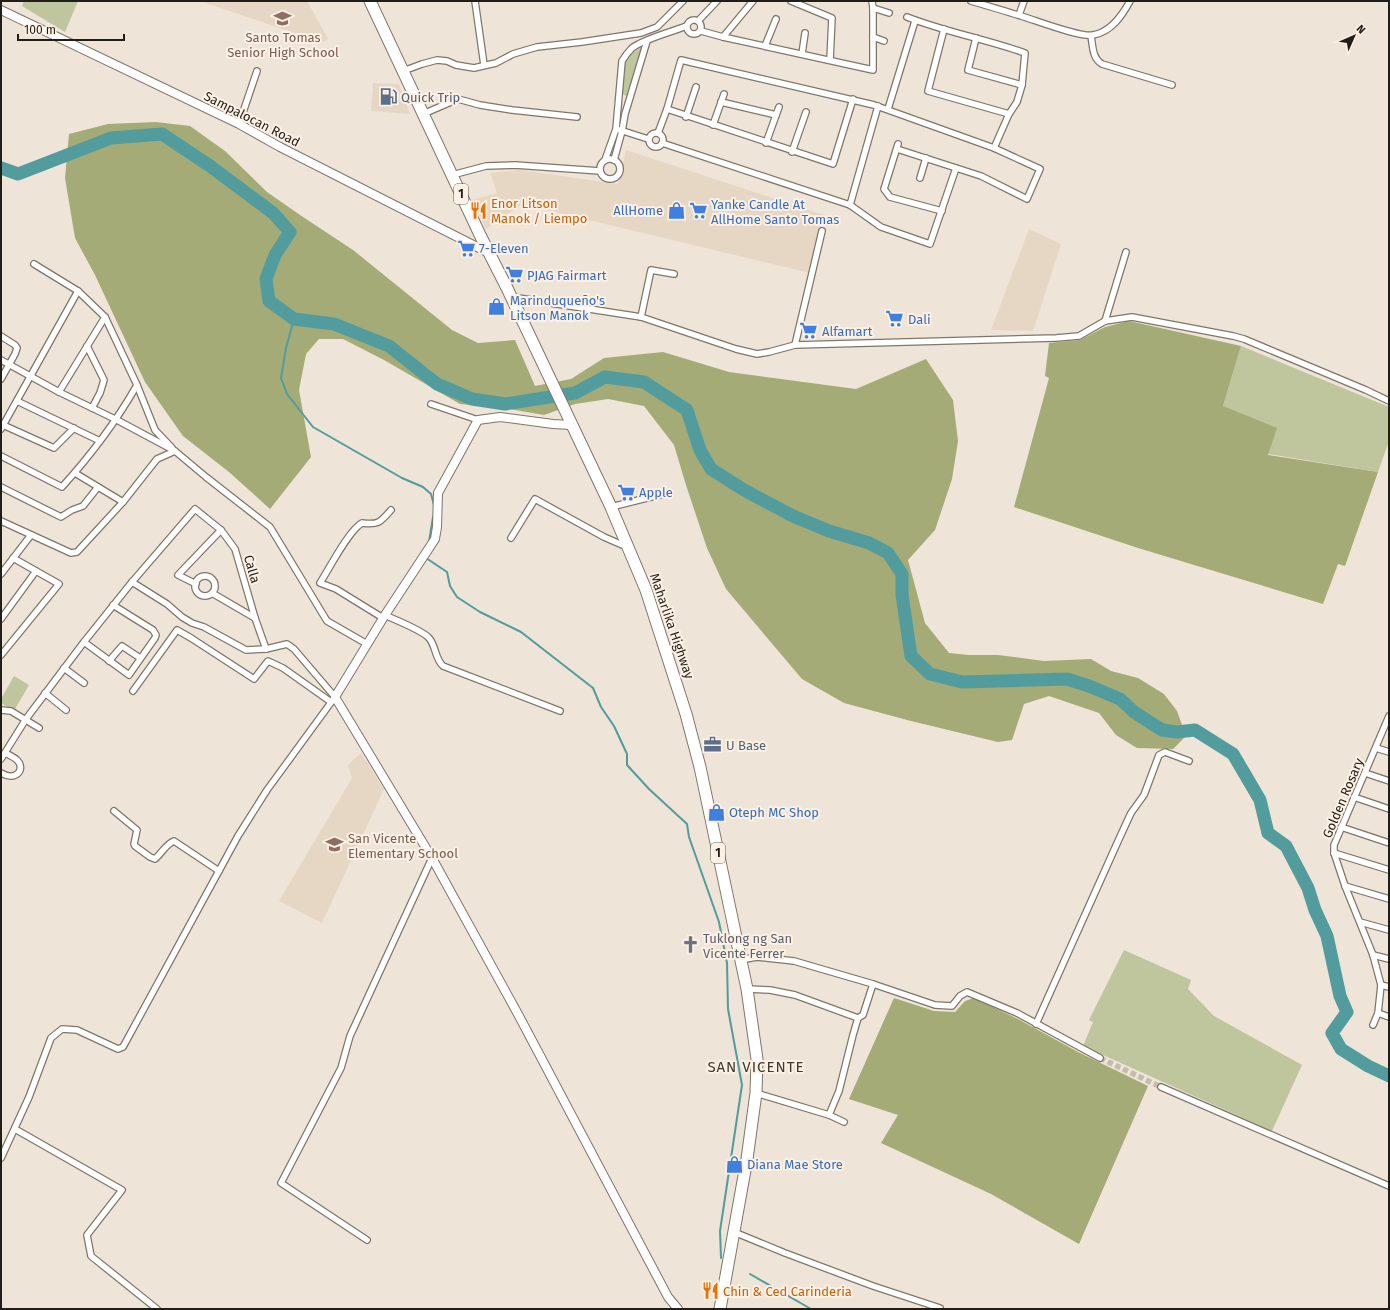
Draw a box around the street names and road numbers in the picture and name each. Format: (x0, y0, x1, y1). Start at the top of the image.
street label: Sampalocan Road (202, 88, 302, 150)
road number: 1 (454, 184, 468, 204)
street label: Calla (241, 553, 263, 585)
street label: Maharlika Highway (647, 571, 697, 681)
street label: Golden Rosary (1319, 755, 1367, 840)
road number: 1 (711, 843, 725, 863)

